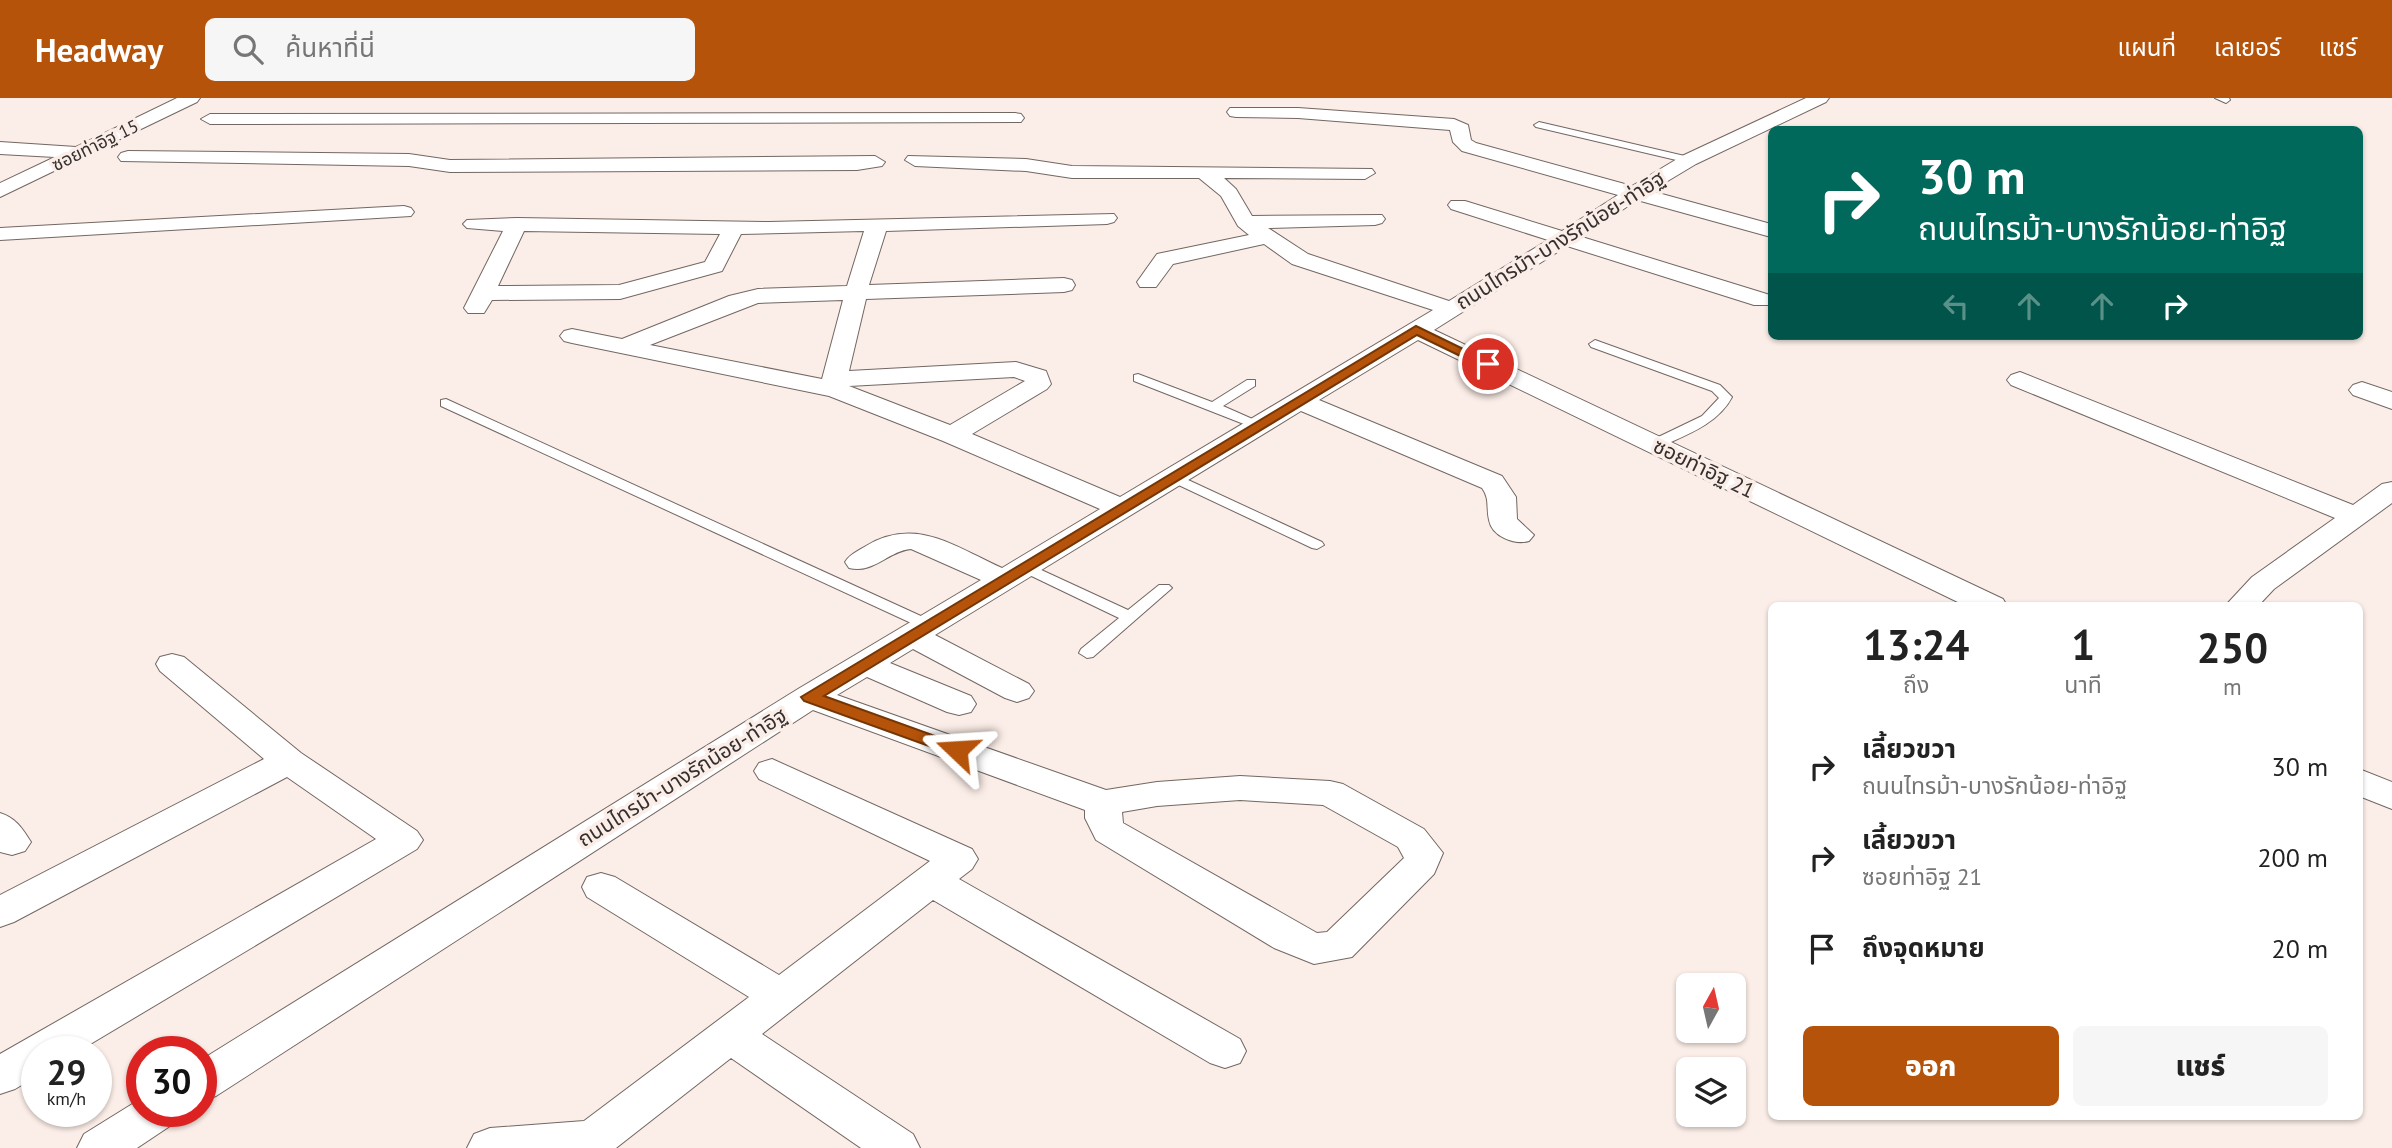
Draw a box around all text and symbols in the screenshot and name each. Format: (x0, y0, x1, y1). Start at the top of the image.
search box (205, 18, 695, 81)
text: Headway (35, 28, 163, 71)
icon: search (229, 30, 267, 68)
text: ค้นหาที่นี่ (285, 31, 375, 64)
text: แผนที่ (2118, 32, 2176, 63)
text: เลเยอร์ (2214, 32, 2281, 63)
text: แชร์ (2319, 32, 2357, 63)
street label: ซอยท่าอิฐ 15 (48, 114, 142, 176)
text: 30 m (1918, 144, 2025, 208)
icon: right (1803, 154, 1894, 245)
street label: ถนนไทรม้า-บางรักน้อย-ท่าอิฐ (1450, 164, 1670, 316)
text: ถนนไทรม้า-บางรักน้อย-ท่าอิฐ (1918, 207, 2287, 249)
icon: left (1937, 287, 1975, 325)
icon: ahead (2010, 287, 2048, 325)
icon: ahead (2083, 287, 2121, 325)
icon: right (2156, 287, 2194, 325)
pin (1458, 334, 1518, 394)
icon: arrive (1469, 345, 1507, 383)
street label: ซอยท่าอิฐ 21 (1649, 432, 1759, 504)
text: 13:24 (1863, 617, 1969, 672)
text: 1 (2071, 617, 2095, 672)
text: 250 (2197, 620, 2268, 675)
text: ถึง (1903, 670, 1929, 699)
text: นาที (2064, 670, 2102, 699)
text: m (2223, 672, 2242, 701)
street label: ถนนไทรม้า-บางรักน้อย-ท่าอิฐ (572, 701, 792, 853)
position arrow (920, 713, 994, 787)
text: เลี้ยวขวา (1862, 732, 1956, 765)
icon: right (1803, 748, 1841, 786)
text: 30 m (2272, 750, 2328, 783)
text: ถนนไทรม้า-บางรักน้อย-ท่าอิฐ (1862, 771, 2127, 800)
text: เลี้ยวขวา (1862, 823, 1956, 856)
icon: right (1803, 839, 1841, 877)
text: 200 m (2257, 841, 2328, 874)
text: ซอยท่าอิฐ 21 (1862, 862, 1982, 891)
icon: arrive (1803, 930, 1841, 968)
text: ถึงจุดหมาย (1862, 931, 1985, 964)
text: 20 m (2272, 932, 2328, 965)
north arrow (1676, 973, 1746, 1043)
map controls (1676, 973, 1746, 1127)
button: ออก (1803, 1026, 2059, 1106)
button: แชร์ (2073, 1026, 2328, 1106)
speed limit sign: 30 (126, 1036, 217, 1127)
text: 29 (47, 1049, 86, 1095)
button: layers (1676, 1057, 1746, 1127)
text: km/h (47, 1087, 86, 1110)

